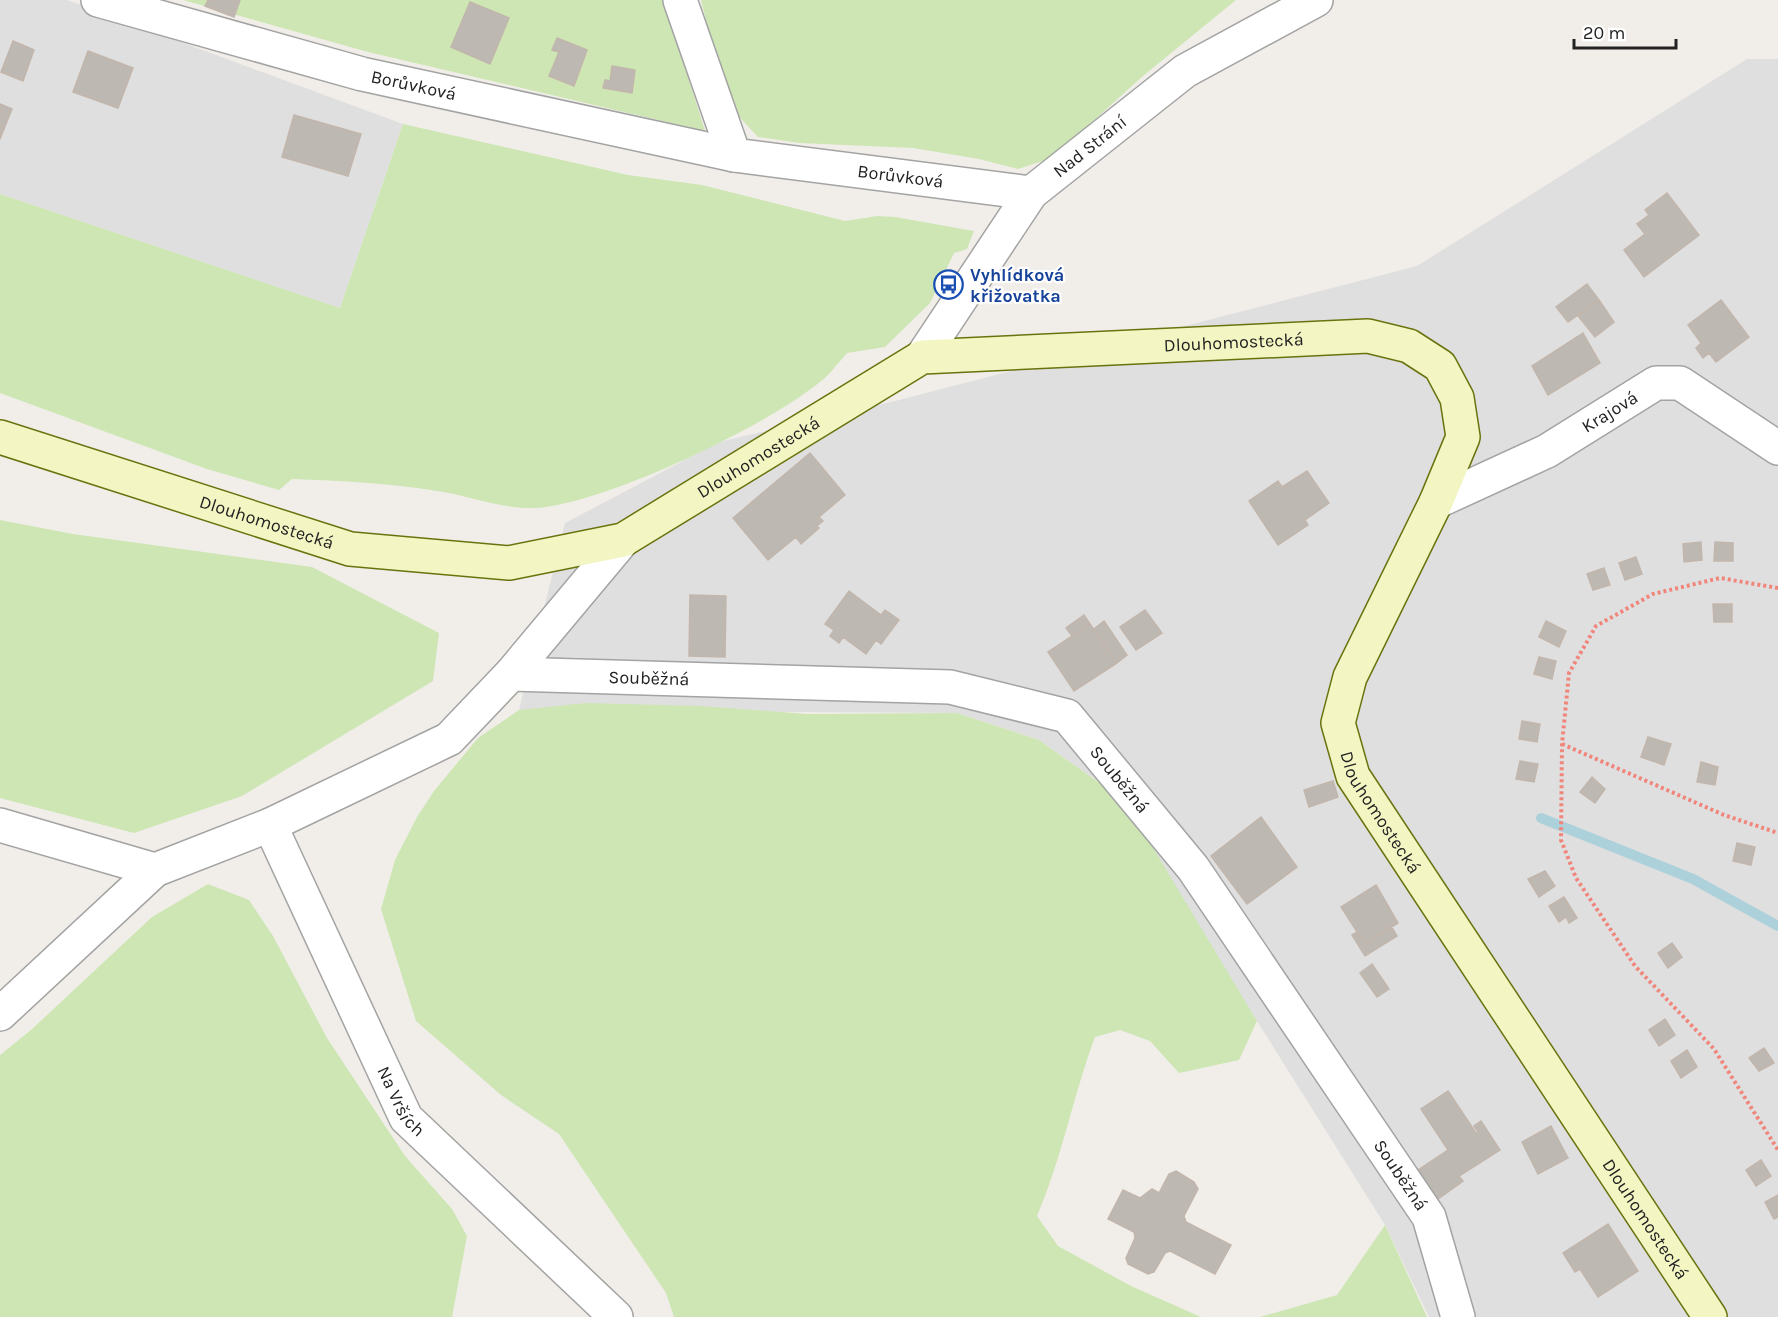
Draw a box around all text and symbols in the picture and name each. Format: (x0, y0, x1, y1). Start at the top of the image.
scale bar (1574, 12, 1676, 50)
text: 20 m (1583, 22, 1625, 44)
street label: Borůvková (369, 65, 458, 105)
street label: Nad Strání (1049, 110, 1131, 182)
street label: Borůvková (856, 160, 945, 193)
place label: Vyhlídková křižovatka (970, 264, 1064, 307)
bus stop icon: Vyhlídková křižovatka (933, 269, 965, 301)
street label: Dlouhomostecká (1163, 328, 1304, 357)
street label: Krajová (1578, 386, 1642, 438)
street label: Dlouhomostecká (693, 411, 824, 503)
street label: Dlouhomostecká (197, 491, 337, 554)
street label: Souběžná (608, 666, 690, 690)
street label: Souběžná (1085, 741, 1154, 817)
street label: Dlouhomostecká (1336, 749, 1425, 878)
street label: Na Vrších (372, 1063, 429, 1141)
street label: Souběžná (1369, 1136, 1433, 1215)
street label: Dlouhomostecká (1598, 1155, 1693, 1283)

